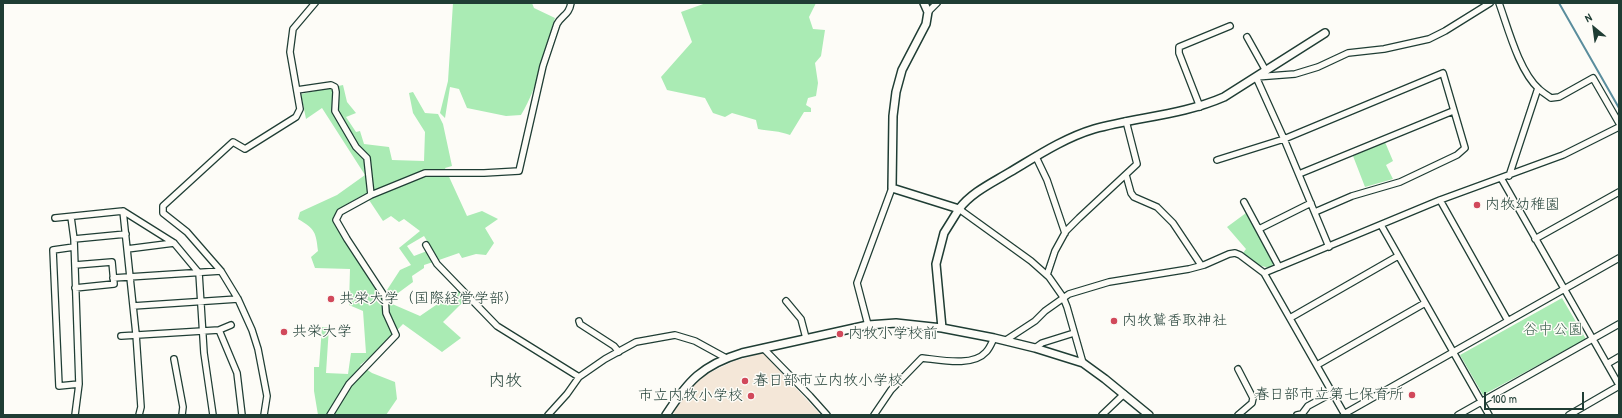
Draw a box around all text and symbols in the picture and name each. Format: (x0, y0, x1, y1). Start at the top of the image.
north arrow (1574, 8, 1614, 48)
text: N (1582, 10, 1594, 25)
place label: 内牧幼稚園 (1485, 196, 1560, 214)
marker: 内牧幼稚園 (1472, 200, 1482, 210)
place label: 共栄大学（国際経営学部） (339, 290, 519, 308)
marker: 共栄大学（国際経営学部） (326, 294, 336, 304)
place label: 内牧鷲香取神社 (1122, 312, 1227, 330)
marker: 内牧鷲香取神社 (1109, 316, 1119, 326)
park label: 谷中公園 (1523, 321, 1583, 339)
place label: 共栄大学 (292, 323, 352, 341)
place label: 内牧小学校前 (848, 325, 938, 343)
marker: 共栄大学 (279, 327, 289, 337)
marker: 内牧小学校前 (835, 329, 845, 339)
district label: 内牧 (488, 371, 522, 391)
place label: 春日部市立内牧小学校 (753, 372, 903, 390)
marker: 春日部市立内牧小学校 (740, 376, 750, 386)
scale bar (1486, 384, 1586, 410)
place label: 春日部市立第七保育所 (1254, 386, 1404, 404)
place label: 市立内牧小学校 (638, 387, 743, 405)
marker: 春日部市立第七保育所 (1407, 390, 1417, 400)
text: 100 m (1491, 390, 1517, 407)
marker: 市立内牧小学校 (746, 391, 756, 401)

